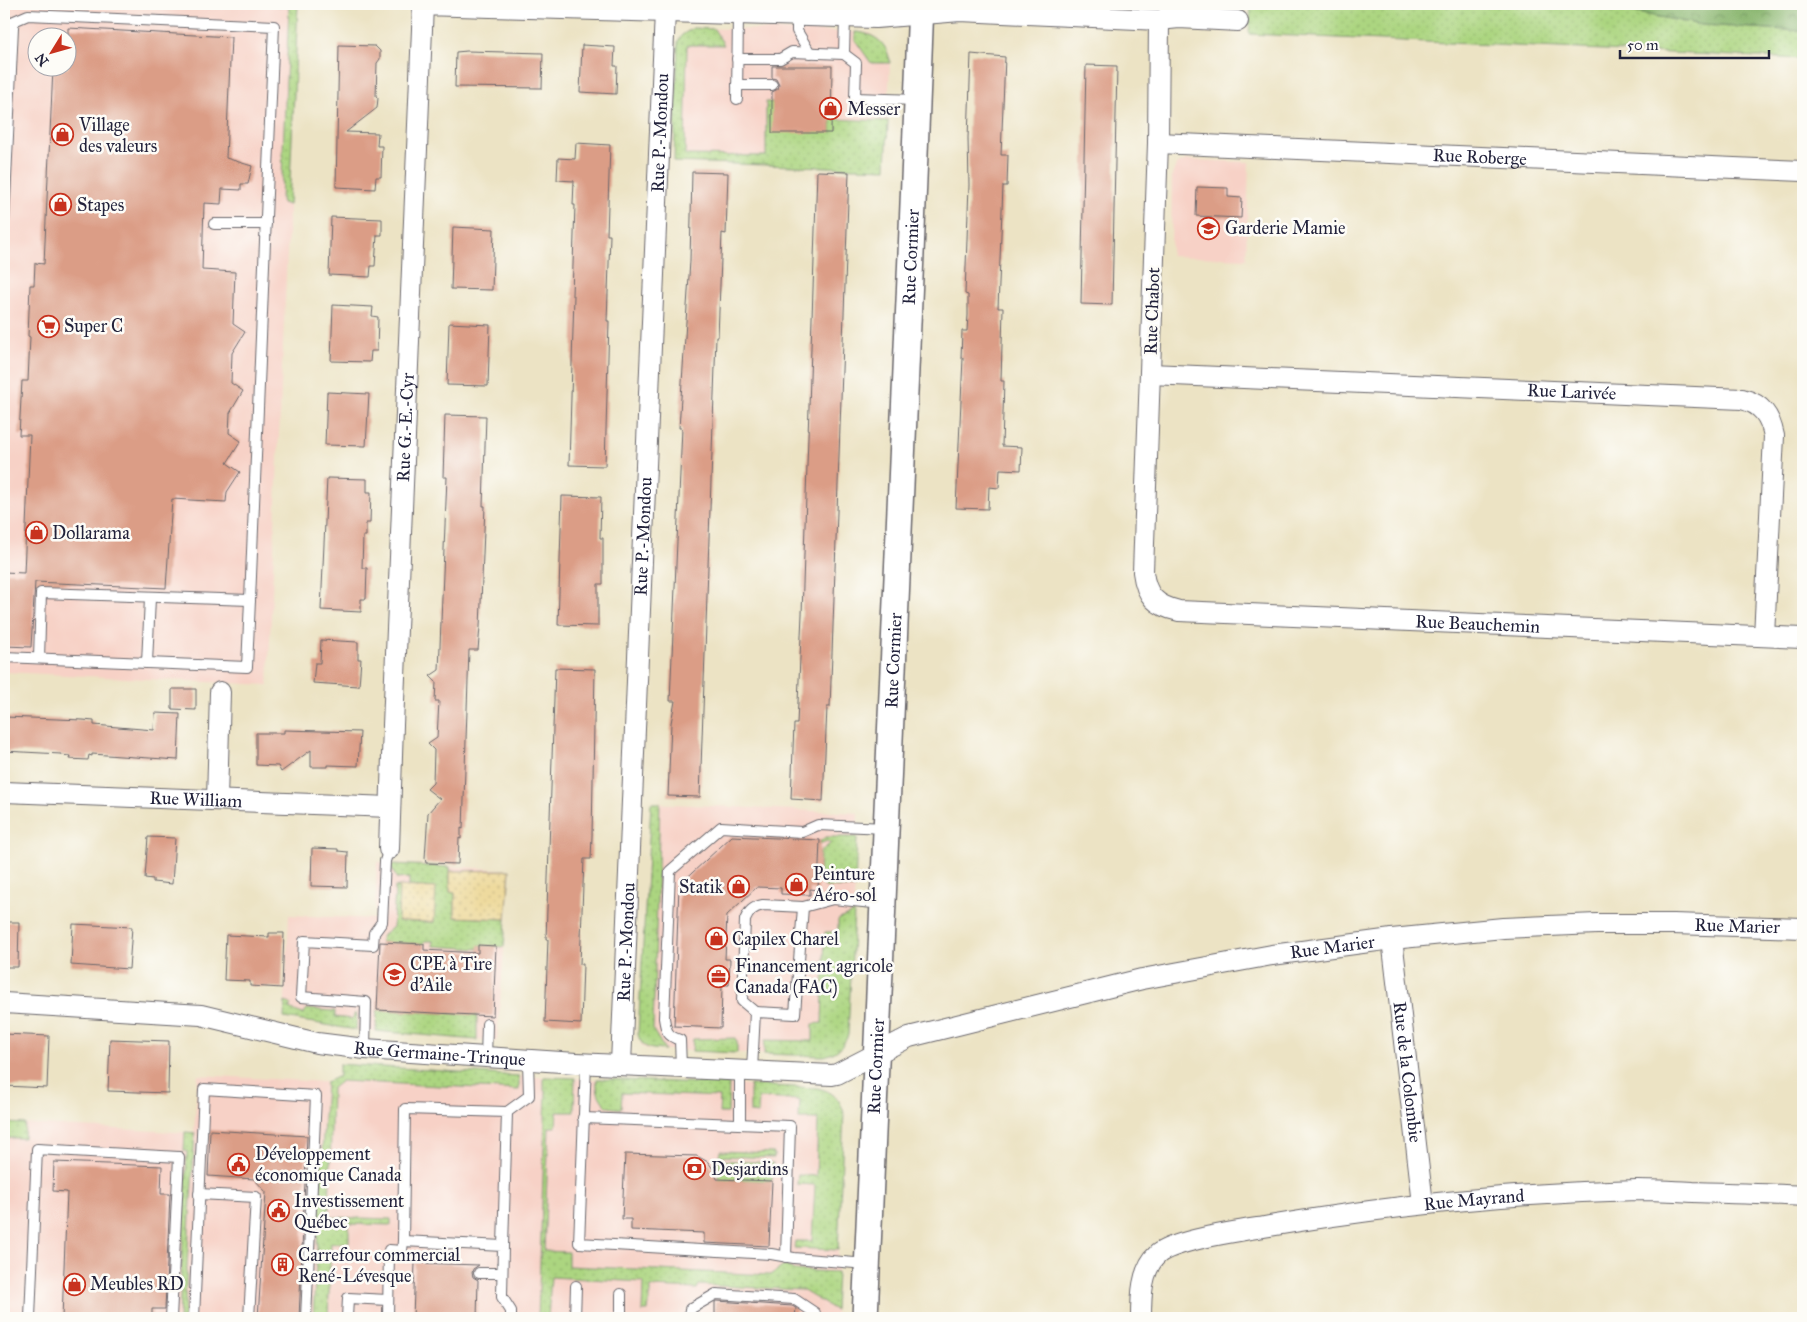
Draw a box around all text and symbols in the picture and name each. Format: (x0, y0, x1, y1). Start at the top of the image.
north arrow (28, 28, 78, 78)
scale bar (1620, 28, 1768, 60)
text: 50 m (1627, 36, 1659, 54)
text: N (32, 50, 52, 69)
street label: Rue P.-Mondou (646, 72, 673, 193)
shop icon: Messer (819, 97, 843, 121)
place label: Messer (847, 98, 901, 120)
place label: Village des valeurs (78, 114, 157, 157)
shop icon: Village des valeurs (51, 123, 75, 147)
street label: Rue Roberge (1432, 144, 1527, 171)
shop icon: Stapes (49, 193, 73, 217)
place label: Stapes (77, 194, 124, 216)
street label: Rue Cormier (898, 208, 924, 305)
school or university icon: Garderie Mamie (1197, 216, 1221, 240)
place label: Garderie Mamie (1225, 217, 1346, 239)
street label: Rue Chabot (1139, 266, 1165, 355)
supermarket icon: Super C (36, 314, 60, 338)
place label: Super C (64, 315, 123, 337)
street label: Rue G.-E.-Cyr (392, 372, 419, 482)
street label: Rue Larivée (1527, 379, 1617, 405)
street label: Rue P.-Mondou (630, 476, 657, 597)
shop icon: Dollarama (24, 521, 48, 545)
place label: Dollarama (52, 522, 130, 544)
street label: Rue Beauchemin (1415, 610, 1541, 638)
street label: Rue Cormier (880, 612, 906, 709)
street label: Rue William (149, 787, 243, 812)
place label: Peinture Aéro-sol (812, 863, 876, 906)
shop icon: Peinture Aéro-sol (785, 872, 809, 896)
shop icon: Statik (727, 875, 751, 899)
place label: Statik (679, 876, 724, 898)
street label: Rue P.-Mondou (613, 882, 640, 1002)
street label: Rue Marier (1694, 914, 1780, 938)
shop icon: Capilex Charel (704, 927, 728, 951)
place label: Capilex Charel (732, 928, 839, 950)
street label: Rue Marier (1288, 930, 1376, 964)
place label: CPE à Tire d'Aile (410, 953, 492, 996)
place label: Financement agricole Canada (FAC) (735, 955, 893, 999)
school or university icon: CPE à Tire d'Aile (382, 962, 406, 986)
office icon: Financement agricole Canada (FAC) (707, 964, 731, 988)
street label: Rue de la Colombie (1388, 1000, 1427, 1144)
street label: Rue Cormier (863, 1018, 889, 1115)
street label: Rue Germaine-Trinque (353, 1037, 526, 1071)
place label: Développement économique Canada (255, 1143, 402, 1187)
public building icon: Développement économique Canada (227, 1152, 251, 1176)
bank icon: Desjardins (683, 1157, 707, 1181)
place label: Desjardins (711, 1158, 788, 1180)
street label: Rue Mayrand (1422, 1184, 1525, 1215)
place label: Investissement Québec (294, 1190, 405, 1233)
public building icon: Investissement Québec (266, 1199, 290, 1223)
place label: Carrefour commercial René-Lévesque (298, 1244, 460, 1288)
building icon: Carrefour commercial René-Lévesque (270, 1253, 294, 1277)
shop icon: Meubles RD (62, 1272, 86, 1296)
place label: Meubles RD (90, 1273, 184, 1295)

